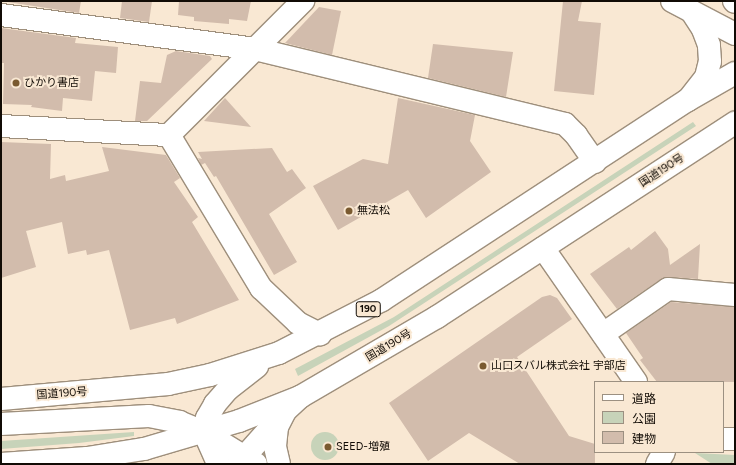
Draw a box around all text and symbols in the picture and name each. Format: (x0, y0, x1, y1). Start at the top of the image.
place label: ひかり書店 (24, 76, 79, 90)
marker: ひかり書店 (11, 78, 21, 88)
street label: 国道190号 (637, 152, 687, 190)
place label: 無法松 (357, 204, 390, 218)
marker: 無法松 (344, 206, 354, 216)
road number: 190 (355, 301, 381, 317)
street label: 国道190号 (364, 327, 414, 365)
place label: 山口スバル株式会社 宇部店 (491, 359, 626, 373)
marker: 山口スバル株式会社 宇部店 (478, 361, 488, 371)
legend (594, 381, 724, 453)
street label: 国道190号 (36, 386, 88, 402)
text: 道路 (632, 392, 656, 406)
text: 公園 (632, 412, 656, 426)
text: 建物 (632, 432, 656, 446)
place label: SEED-増殖 (336, 440, 390, 454)
marker: SEED-増殖 (323, 442, 333, 452)

